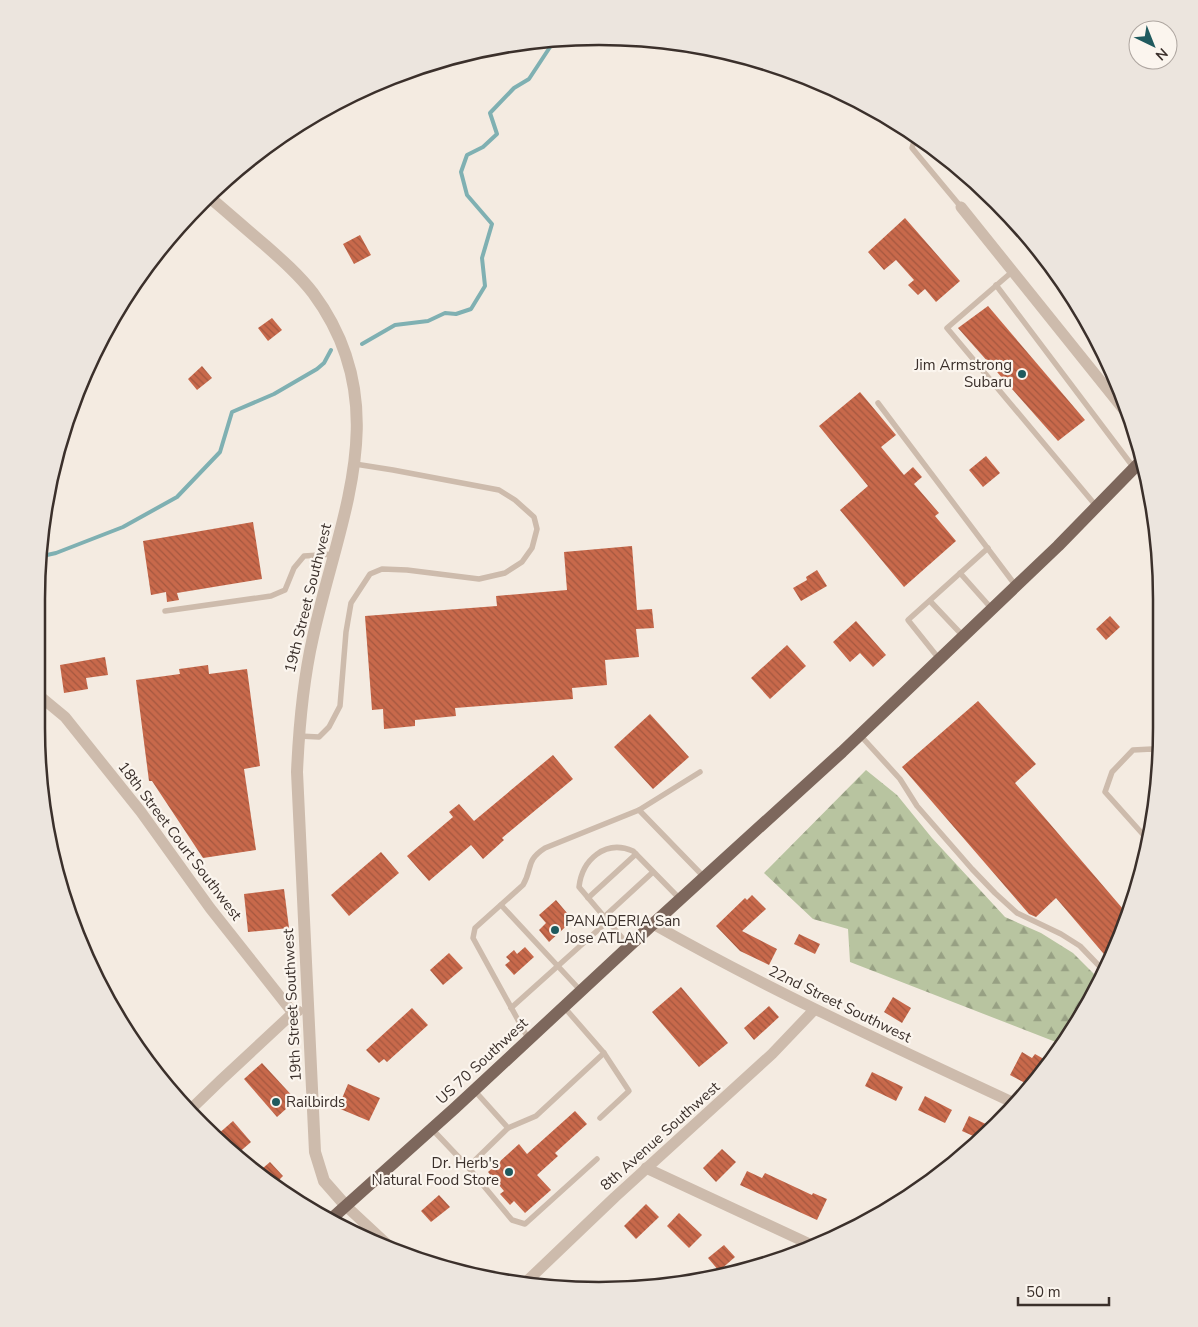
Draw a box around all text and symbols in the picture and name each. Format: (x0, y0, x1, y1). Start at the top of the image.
north arrow (1128, 20, 1178, 70)
text: N (1151, 44, 1172, 65)
place label: Jim Armstrong Subaru (914, 355, 1012, 392)
marker: Jim Armstrong Subaru (1016, 368, 1028, 380)
street label: 19th Street Southwest (280, 521, 336, 675)
street label: 18th Street Court Southwest (114, 757, 247, 925)
place label: PANADERIA San Jose ATLAN (564, 911, 681, 948)
marker: PANADERIA San Jose ATLAN (549, 924, 561, 936)
street label: 19th Street Southwest (278, 927, 306, 1082)
street label: 22nd Street Southwest (765, 961, 915, 1048)
street label: US 70 Southwest (432, 1013, 533, 1109)
street label: 8th Avenue Southwest (596, 1077, 724, 1195)
place label: Railbirds (286, 1092, 345, 1112)
marker: Railbirds (270, 1096, 282, 1108)
place label: Dr. Herb's Natural Food Store (372, 1153, 499, 1190)
marker: Dr. Herb's Natural Food Store (503, 1166, 515, 1178)
scale bar (1018, 1274, 1109, 1306)
text: 50 m (1026, 1282, 1061, 1302)

